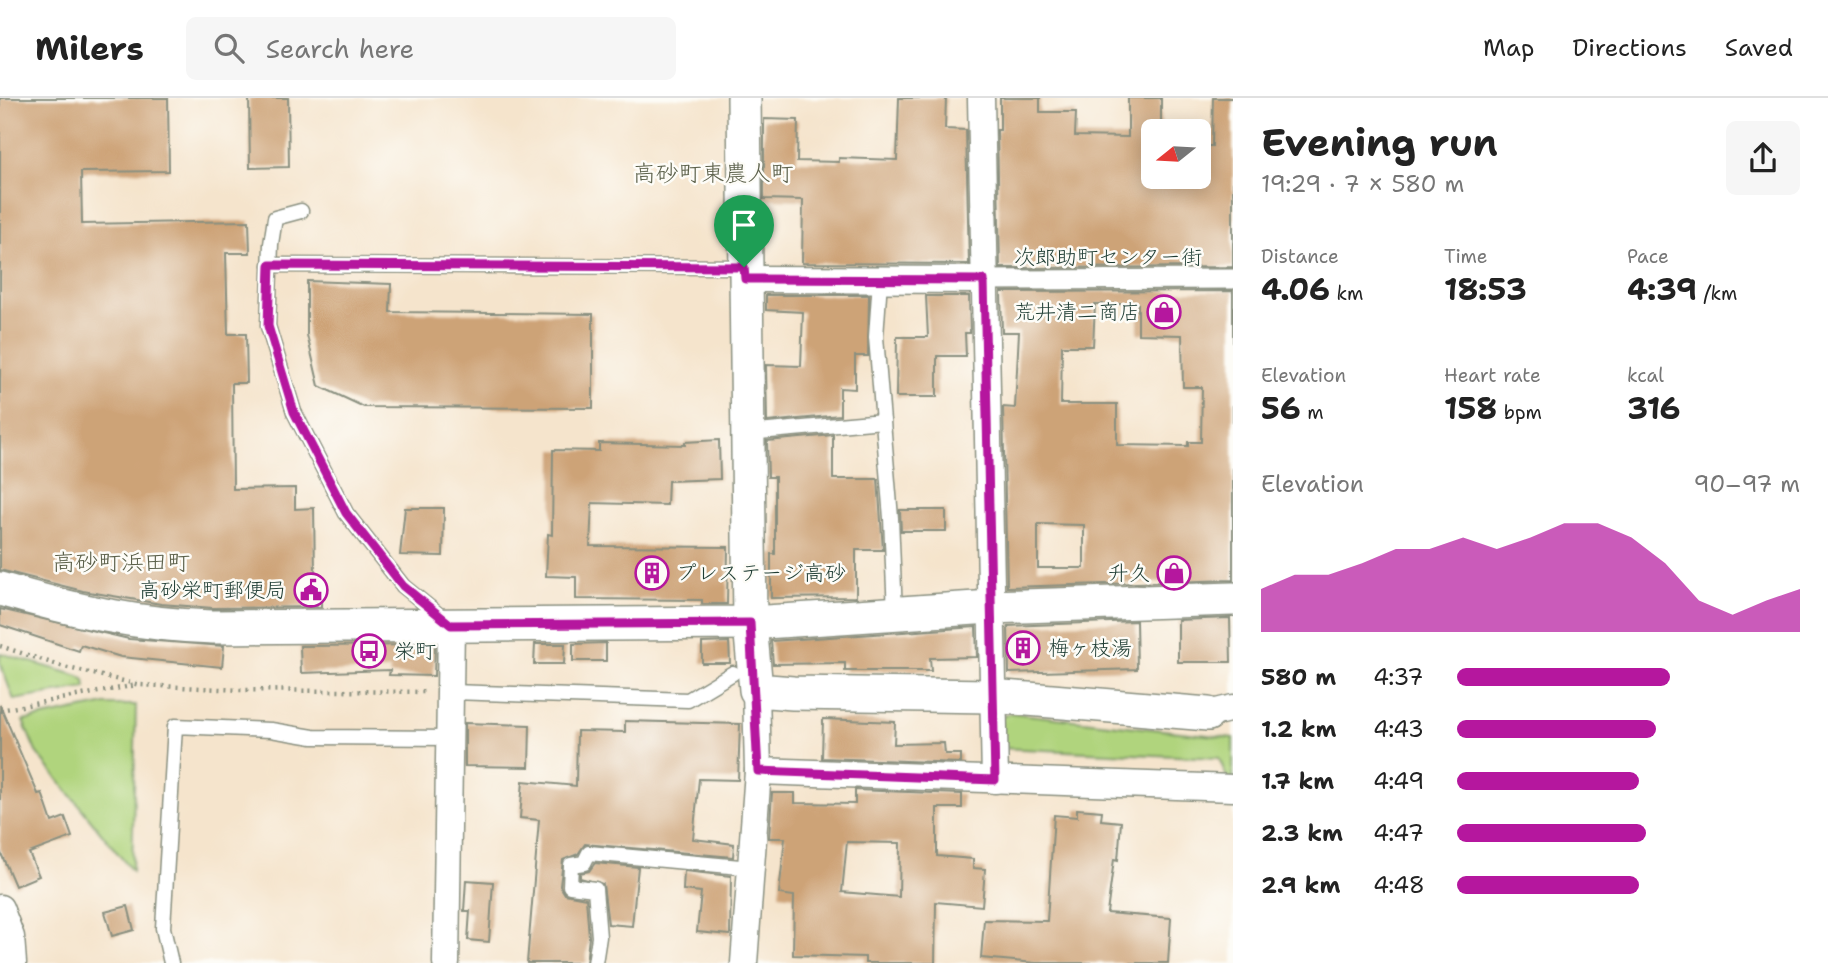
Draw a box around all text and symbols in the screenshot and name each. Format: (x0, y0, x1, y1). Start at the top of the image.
search box (186, 17, 676, 80)
text: Milers (35, 26, 144, 71)
icon: search (210, 29, 248, 67)
text: Search here (266, 31, 414, 66)
text: Map (1483, 32, 1534, 64)
text: Directions (1572, 32, 1687, 64)
text: Saved (1725, 32, 1793, 64)
text: Evening run (1261, 117, 1498, 168)
north arrow (1141, 119, 1211, 189)
map controls (1141, 119, 1211, 189)
button: share (1726, 121, 1800, 195)
district label: 高砂町東農人町 (633, 158, 794, 188)
text: 19:29 · 7 × 580 m (1261, 169, 1464, 199)
pin (714, 195, 774, 267)
icon: arrive (725, 206, 763, 244)
street label: 次郎助町センター街 (1014, 243, 1202, 271)
text: Distance (1261, 244, 1339, 269)
text: Time (1444, 244, 1488, 269)
text: Pace (1627, 244, 1669, 269)
text: 4.06 (1261, 269, 1330, 310)
text: 18:53 (1444, 269, 1527, 310)
text: 4:39 (1627, 269, 1697, 310)
text: km (1330, 281, 1363, 306)
text: /km (1697, 281, 1737, 306)
shop icon: 荒井清二商店 (1145, 293, 1183, 331)
place label: 荒井清二商店 (1014, 298, 1140, 326)
text: Elevation (1261, 363, 1346, 388)
text: Heart rate (1444, 363, 1541, 388)
text: kcal (1627, 363, 1664, 388)
text: 56 (1261, 388, 1301, 429)
text: 158 (1444, 388, 1497, 429)
text: 316 (1627, 388, 1681, 429)
text: m (1301, 400, 1324, 425)
text: bpm (1497, 400, 1542, 425)
text: Elevation (1261, 469, 1364, 499)
text: 90–97 m (1694, 469, 1800, 499)
district label: 高砂町浜田町 (52, 547, 190, 577)
building icon: プレステージ高砂 (633, 554, 671, 592)
shop icon: 升久 (1155, 554, 1193, 592)
place label: プレステージ高砂 (676, 559, 846, 587)
place label: 升久 (1108, 559, 1150, 587)
public building icon: 高砂栄町郵便局 (292, 571, 330, 609)
place label: 高砂栄町郵便局 (139, 576, 286, 604)
building icon: 梅ヶ枝湯 (1004, 629, 1042, 667)
bus stop icon: 栄町 (350, 632, 388, 670)
place label: 梅ヶ枝湯 (1048, 634, 1132, 662)
place label: 栄町 (394, 637, 436, 665)
text: 580 m (1261, 662, 1336, 692)
text: 4:37 (1373, 662, 1423, 692)
text: 1.2 km (1261, 714, 1337, 744)
text: 4:43 (1373, 714, 1424, 744)
text: 1.7 km (1261, 766, 1334, 796)
text: 4:49 (1373, 766, 1424, 796)
text: 2.3 km (1261, 818, 1343, 848)
text: 4:47 (1373, 818, 1424, 848)
text: 2.9 km (1261, 870, 1340, 900)
text: 4:48 (1373, 870, 1425, 900)

